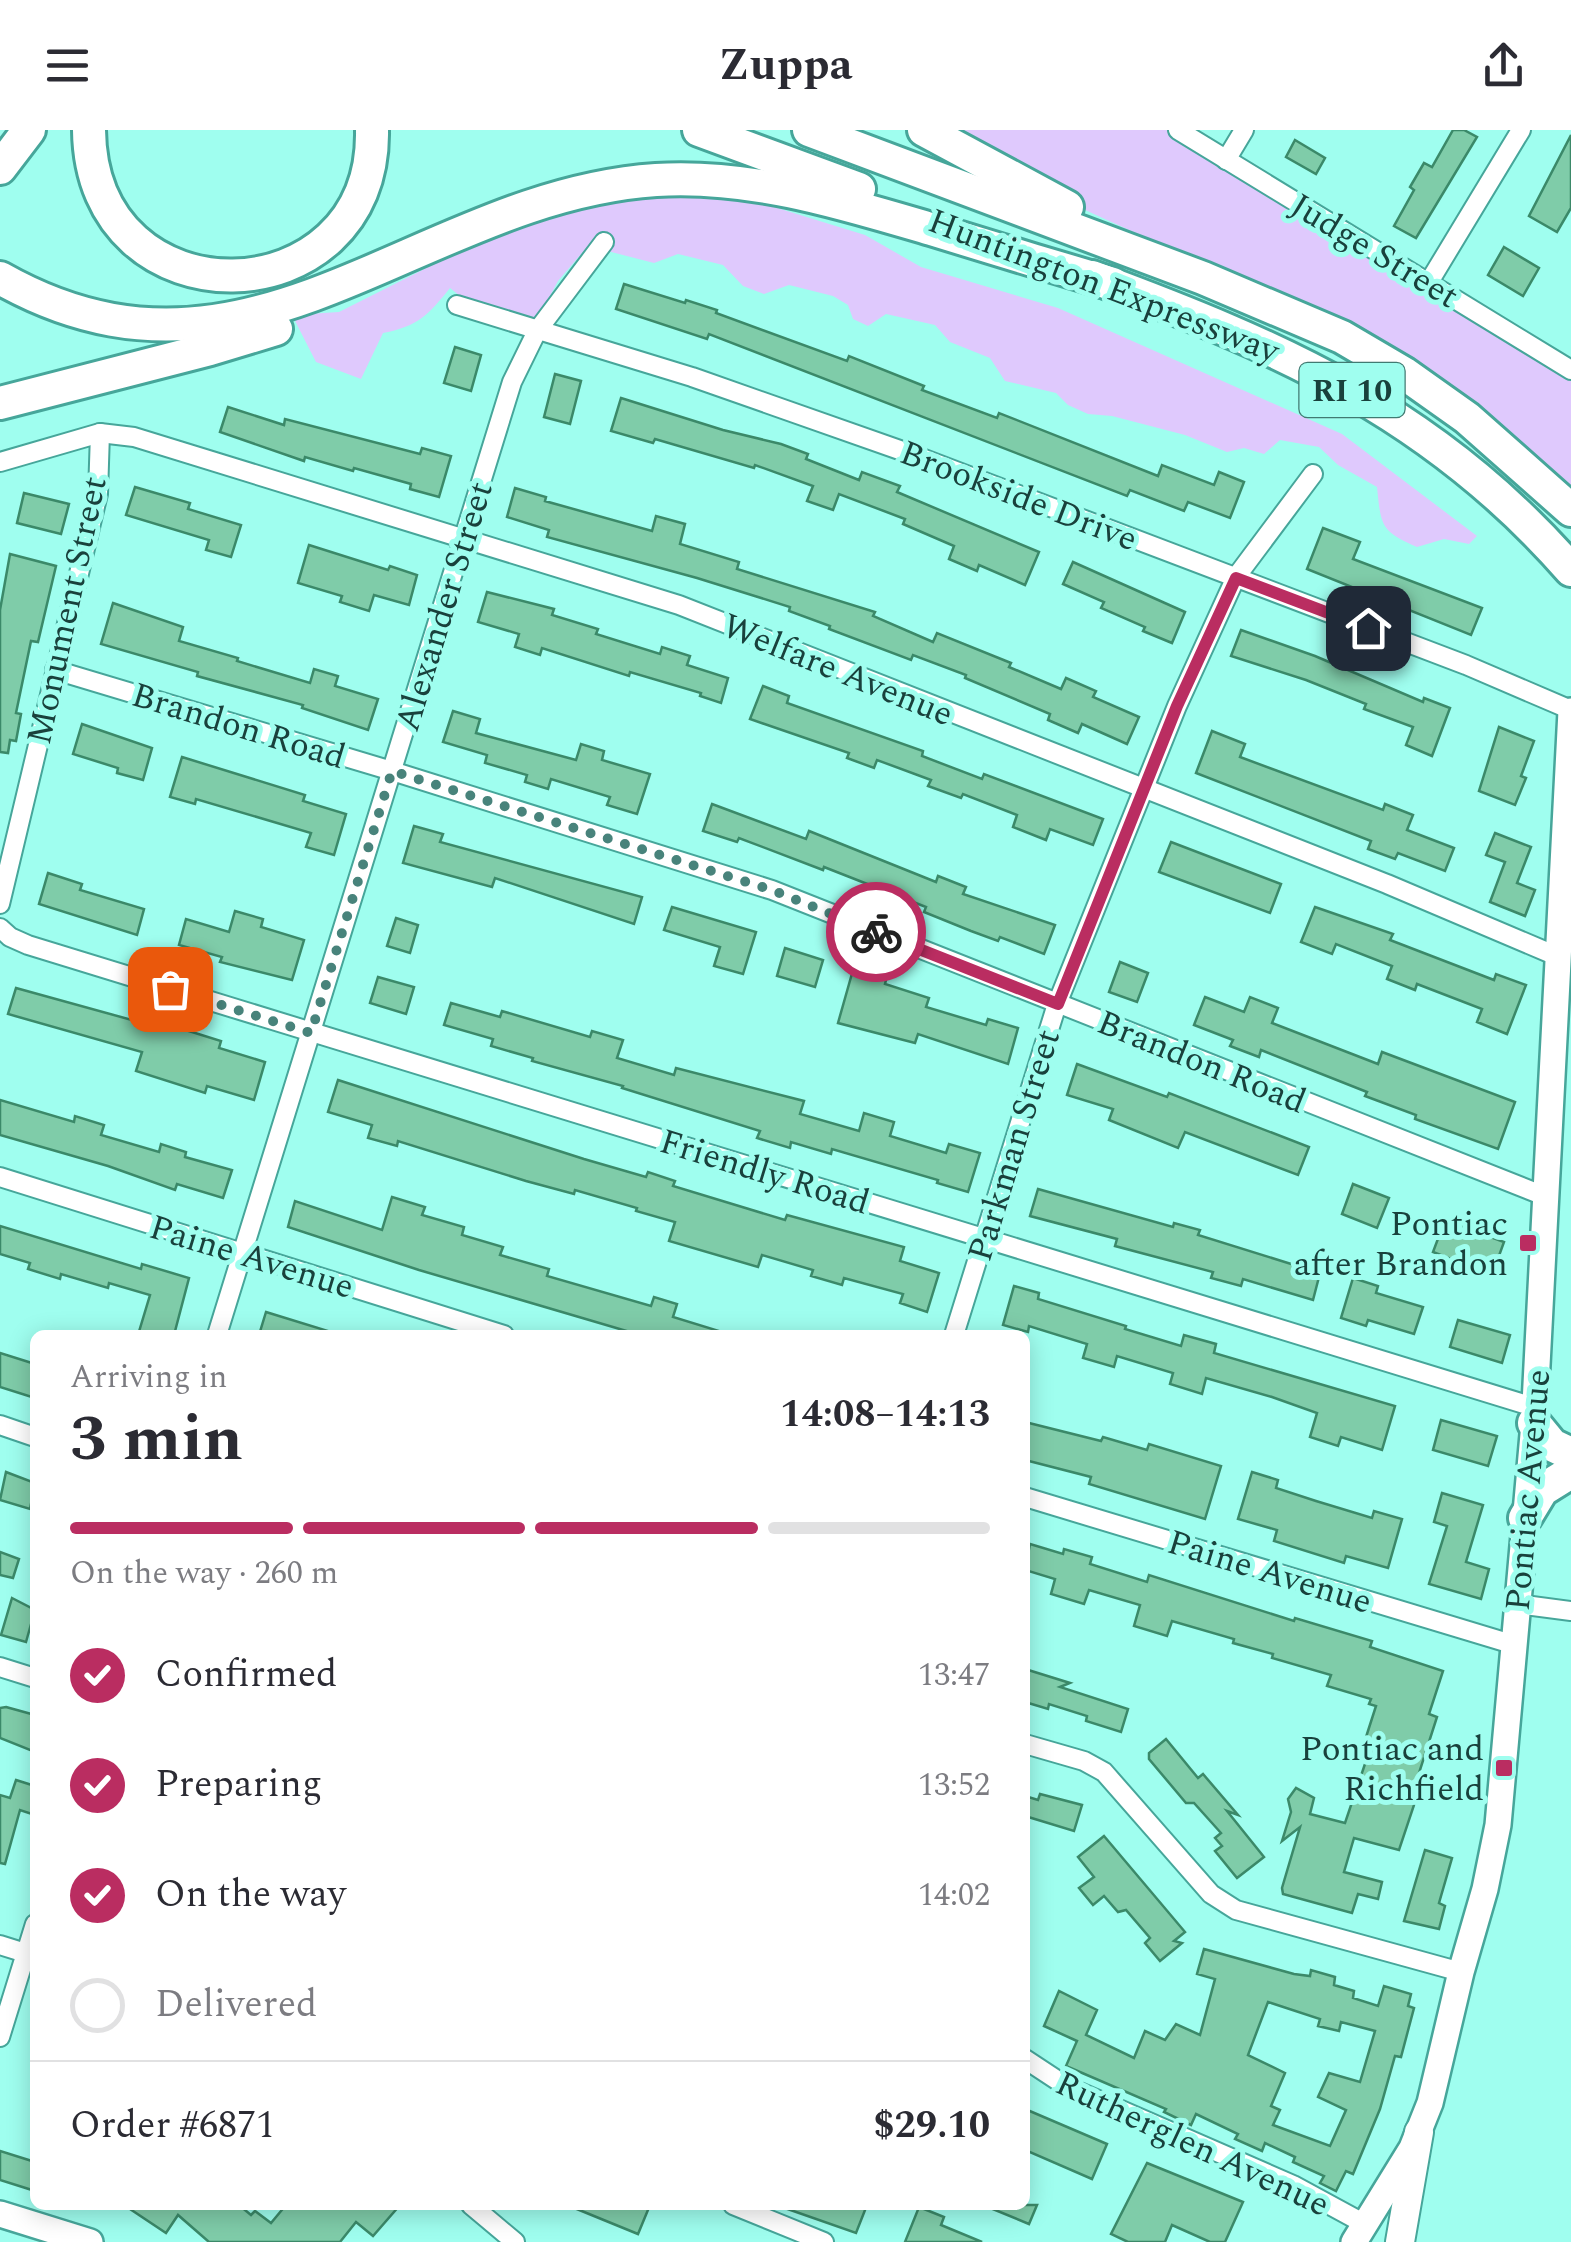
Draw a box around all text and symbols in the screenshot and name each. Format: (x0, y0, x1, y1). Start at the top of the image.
text: Zuppa (718, 31, 853, 100)
icon: menu (40, 38, 95, 93)
icon: share (1476, 38, 1531, 93)
street label: Judge Street (1280, 180, 1469, 323)
street label: Huntington Expressway (920, 195, 1288, 378)
road number: RI 10 (1300, 363, 1404, 417)
street label: Brookside Drive (892, 427, 1145, 566)
street label: Monument Street (13, 471, 122, 749)
street label: Alexander Street (381, 475, 508, 738)
pin (1326, 586, 1411, 671)
street label: Welfare Avenue (714, 600, 961, 741)
icon: home (1341, 601, 1396, 656)
street label: Brandon Road (125, 669, 352, 784)
courier (826, 882, 926, 982)
icon: bike (849, 905, 904, 960)
pin (128, 947, 213, 1032)
icon: bag (143, 962, 198, 1017)
street label: Brandon Road (1089, 996, 1314, 1128)
street label: Parkman Street (954, 1023, 1075, 1268)
street label: Friendly Road (653, 1115, 876, 1229)
place label: Pontiac after Brandon (1294, 1198, 1508, 1291)
street label: Paine Avenue (143, 1201, 360, 1314)
marker: Pontiac after Brandon (1517, 1232, 1539, 1254)
text: Arriving in (70, 1353, 227, 1402)
street label: Pontiac Avenue (1492, 1367, 1565, 1613)
text: 14:08–14:13 (780, 1386, 990, 1444)
text: 3 min (70, 1390, 243, 1489)
street label: Paine Avenue (1161, 1516, 1378, 1629)
text: On the way · 260 m (70, 1549, 338, 1598)
text: Confirmed (155, 1646, 337, 1704)
icon: check (70, 1648, 125, 1703)
text: 13:47 (918, 1651, 990, 1700)
place label: Pontiac and Richfield (1300, 1723, 1484, 1816)
text: Preparing (155, 1756, 322, 1814)
marker: Pontiac and Richfield (1493, 1757, 1515, 1779)
icon: check (70, 1758, 125, 1813)
text: 13:52 (918, 1761, 990, 1810)
text: On the way (155, 1866, 346, 1924)
icon: check (70, 1868, 125, 1923)
text: 14:02 (918, 1871, 990, 1920)
text: Delivered (155, 1976, 317, 2034)
street label: Rutherglen Avenue (1047, 2058, 1338, 2231)
text: Order #6871 (70, 2097, 275, 2155)
text: $29.10 (873, 2097, 990, 2155)

